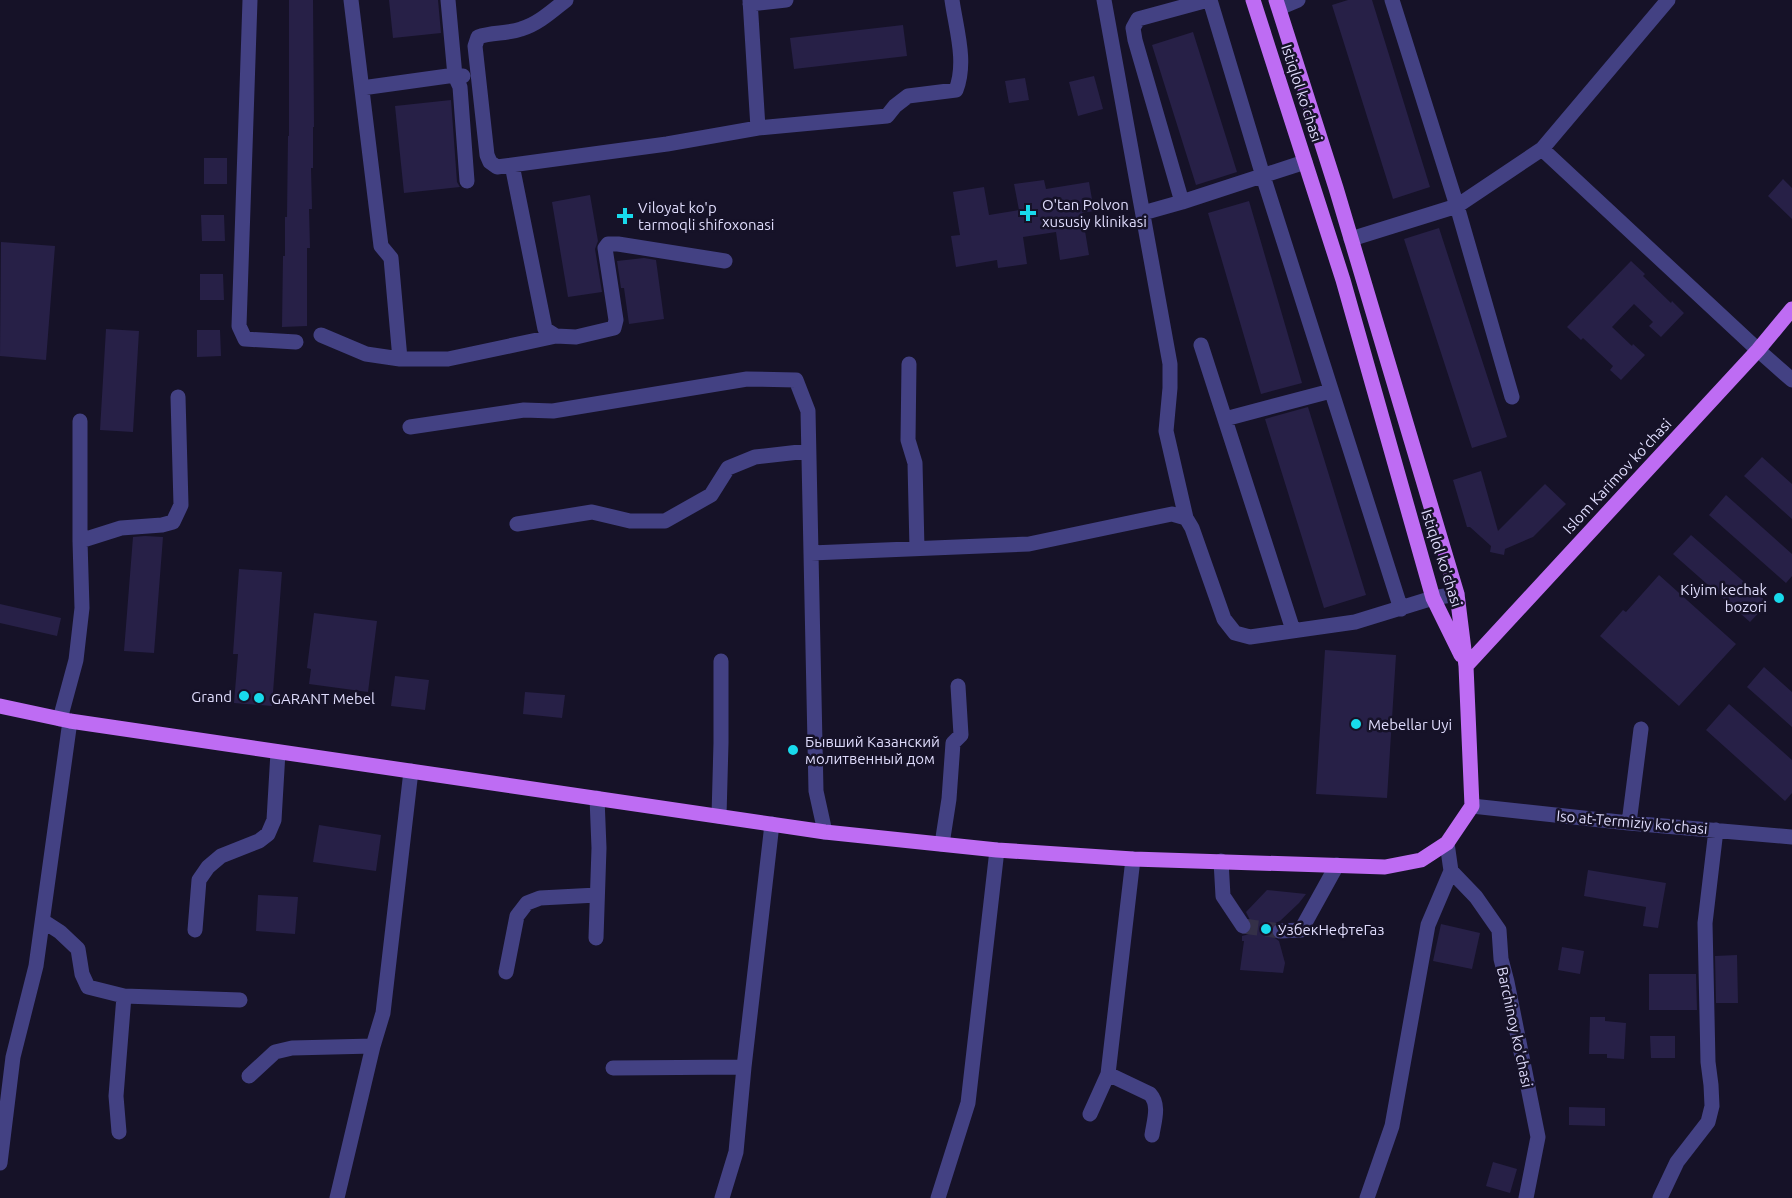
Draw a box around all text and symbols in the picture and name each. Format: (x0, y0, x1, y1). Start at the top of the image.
street label: Istiqlol ko'chasi (1278, 42, 1326, 144)
place label: O'tan Polvon xususiy klinikasi (1042, 196, 1147, 230)
place label: Viloyat ko'p tarmoqli shifoxonasi (638, 199, 774, 233)
marker: O'tan Polvon xususiy klinikasi (1019, 204, 1037, 222)
marker: Viloyat ko'p tarmoqli shifoxonasi (616, 207, 634, 225)
street label: Islom Karimov ko'chasi (1559, 415, 1675, 537)
street label: Istiqlol ko'chasi (1418, 507, 1466, 609)
place label: Kiyim kechak bozori (1680, 581, 1767, 615)
marker: Kiyim kechak bozori (1772, 591, 1786, 605)
place label: Grand (191, 688, 232, 705)
marker: Grand (237, 689, 251, 703)
place label: GARANT Mebel (271, 690, 375, 707)
marker: GARANT Mebel (252, 691, 266, 705)
place label: Mebellar Uyi (1368, 716, 1452, 733)
marker: Mebellar Uyi (1349, 717, 1363, 731)
place label: Бывший Казанский молитвенный дом (805, 733, 940, 767)
marker: Бывший Казанский молитвенный дом (786, 743, 800, 757)
street label: Iso at-Termiziy ko'chasi (1556, 807, 1708, 837)
place label: УзбекНефтеГаз (1278, 921, 1385, 938)
marker: УзбекНефтеГаз (1259, 922, 1273, 936)
street label: Barchinoy ko'chasi (1494, 965, 1536, 1089)

